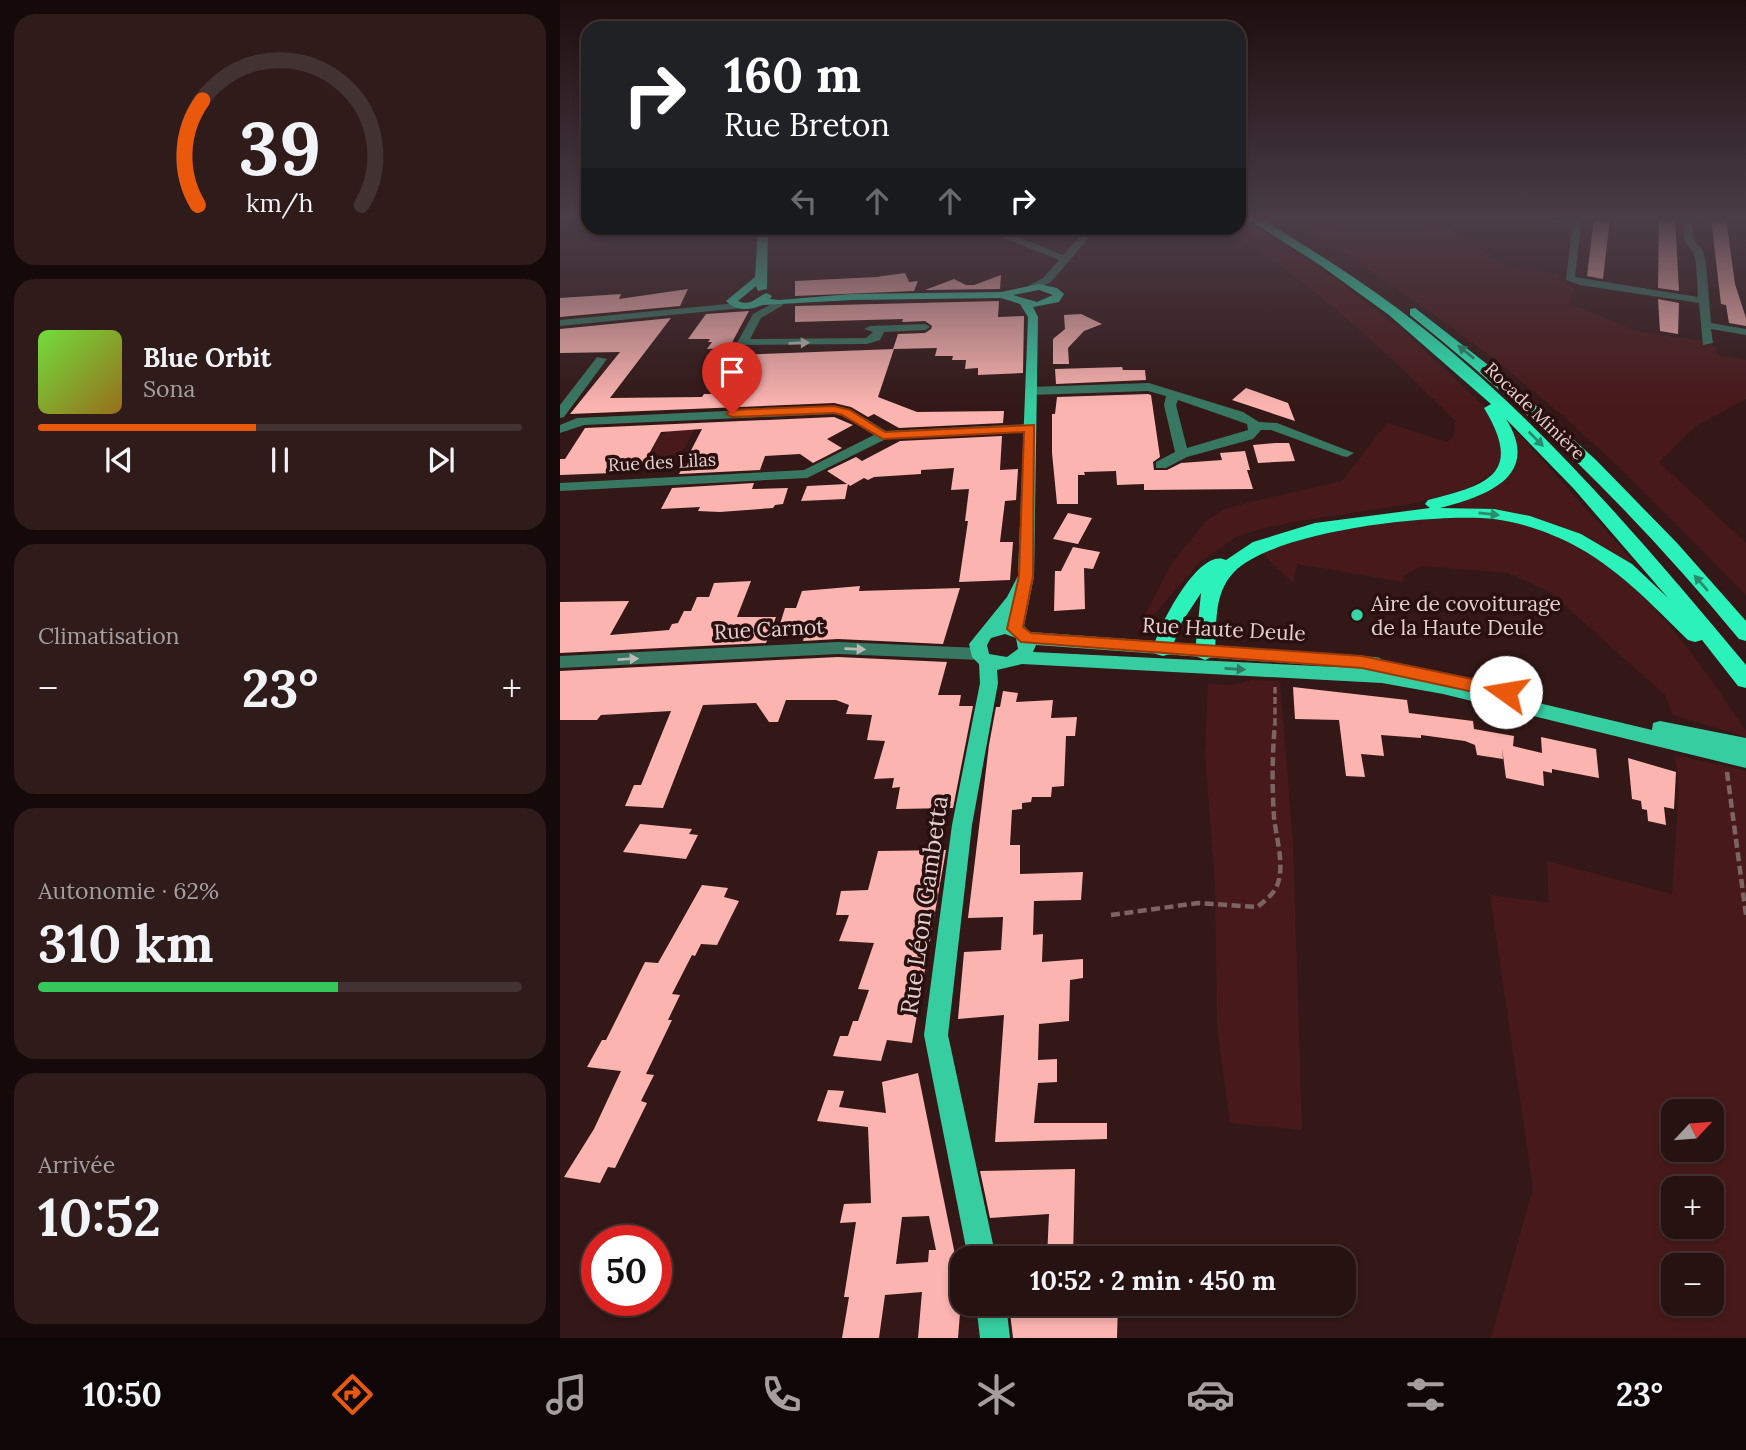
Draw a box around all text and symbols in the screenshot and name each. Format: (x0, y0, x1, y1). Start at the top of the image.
text: 160 m (724, 43, 861, 105)
icon: right (609, 49, 700, 140)
text: 39 (239, 103, 321, 196)
text: Rue Breton (724, 104, 890, 145)
icon: left (785, 182, 823, 220)
icon: ahead (858, 182, 896, 220)
icon: ahead (931, 182, 969, 220)
icon: right (1004, 182, 1042, 220)
text: km/h (246, 187, 314, 219)
one-way arrow (788, 337, 810, 349)
text: Blue Orbit (143, 341, 271, 374)
pin (702, 342, 762, 414)
one-way arrow (1457, 344, 1475, 359)
icon: arrive (713, 353, 751, 391)
street label: Rocade Minière (1480, 357, 1590, 465)
text: Sona (143, 374, 195, 403)
one-way arrow (1528, 430, 1544, 447)
icon: previous (100, 441, 138, 479)
icon: pause (261, 441, 299, 479)
icon: next (422, 441, 460, 479)
street label: Rue des Lilas (607, 448, 717, 476)
one-way arrow (1478, 509, 1500, 520)
one-way arrow (1694, 574, 1710, 591)
place label: Aire de covoiturage de la Haute Deule (1370, 590, 1561, 641)
marker: Aire de covoiturage de la Haute Deule (1349, 607, 1365, 623)
street label: Rue Haute Deule (1142, 611, 1306, 647)
street label: Rue Carnot (713, 613, 826, 645)
text: Climatisation (38, 621, 180, 650)
one-way arrow (845, 643, 867, 654)
one-way arrow (617, 654, 639, 665)
text: 23° (242, 655, 318, 721)
position arrow (1469, 655, 1543, 729)
one-way arrow (1224, 663, 1246, 674)
text: − (38, 664, 58, 712)
text: + (502, 664, 522, 712)
street label: Rue Léon Gambetta (893, 794, 955, 1016)
text: Autonomie · 62% (38, 876, 219, 905)
text: 310 km (38, 910, 214, 976)
north arrow (1661, 1099, 1724, 1162)
map controls (1661, 1099, 1724, 1316)
text: Arrivée (38, 1150, 115, 1179)
button: + (1661, 1176, 1724, 1239)
text: 10:52 (38, 1184, 161, 1250)
speed limit sign: 50 (581, 1225, 672, 1316)
button: − (1661, 1253, 1724, 1316)
text: 10:52 · 2 min · 450 m (1030, 1264, 1276, 1297)
icon: directions (328, 1370, 377, 1419)
icon: music (542, 1370, 591, 1419)
icon: phone (757, 1370, 806, 1419)
icon: climate (972, 1370, 1021, 1419)
icon: car (1186, 1370, 1235, 1419)
icon: filters (1401, 1370, 1450, 1419)
text: 10:50 (83, 1374, 162, 1415)
text: 23° (1616, 1374, 1663, 1415)

